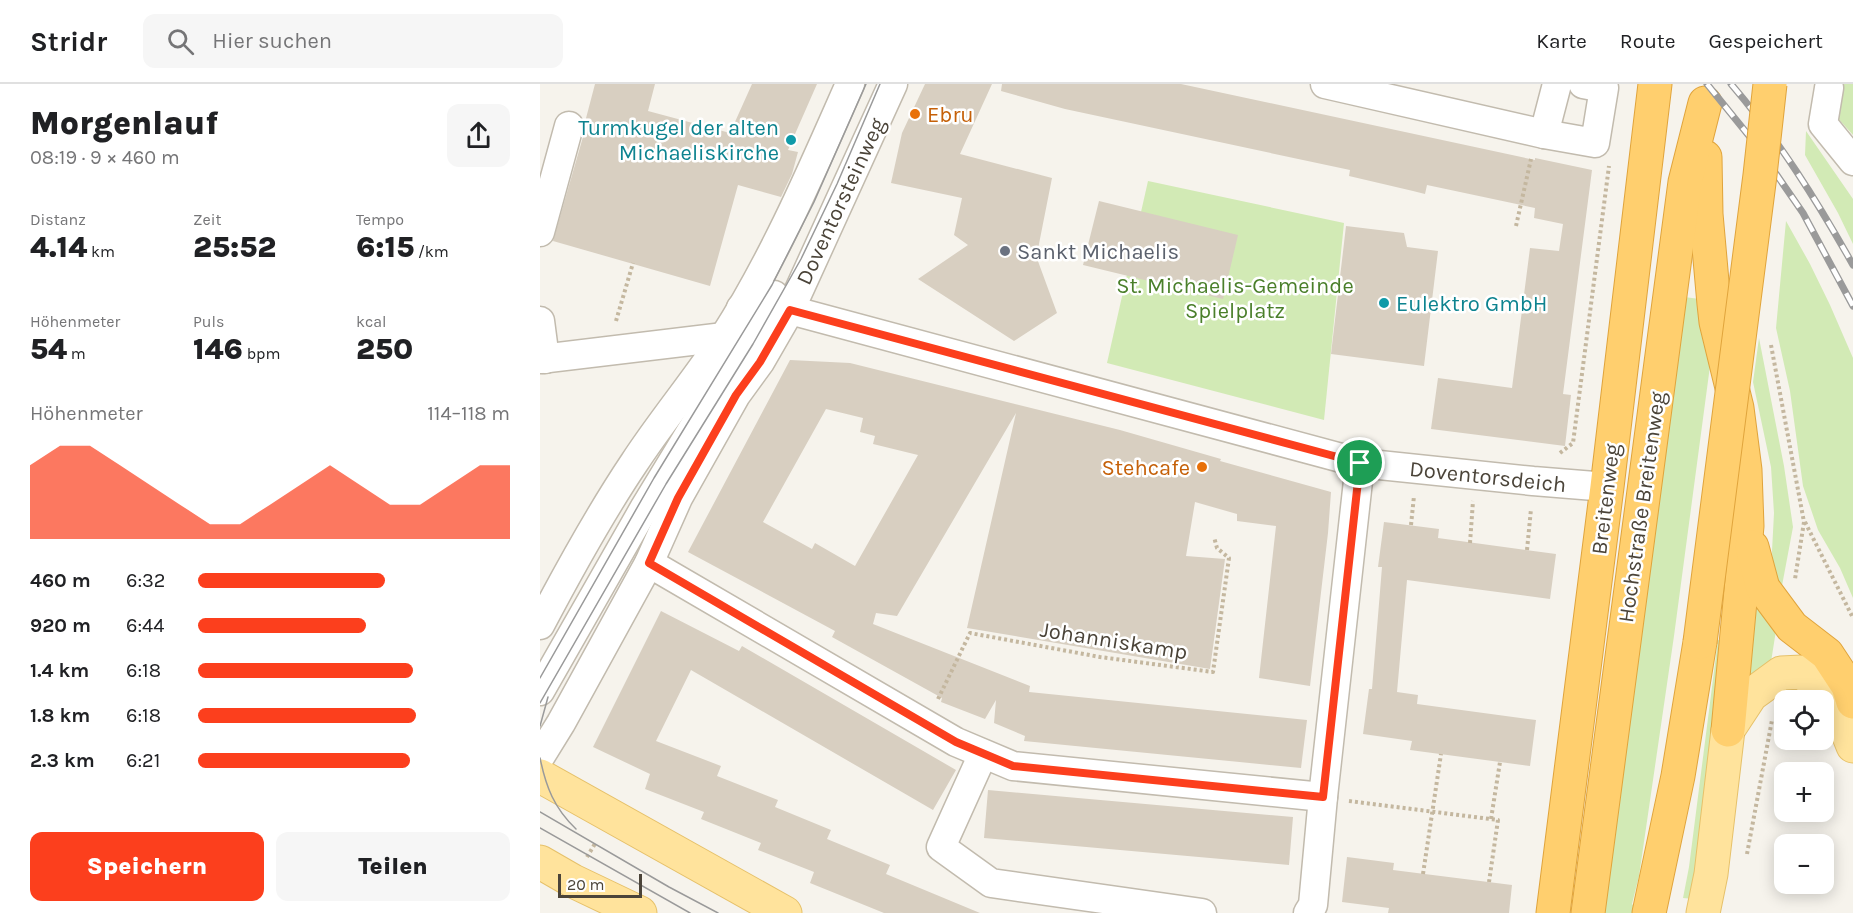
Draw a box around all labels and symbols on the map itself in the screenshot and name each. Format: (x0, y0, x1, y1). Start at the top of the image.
place label: Ebru (927, 102, 974, 128)
marker: Ebru (908, 107, 922, 121)
street label: Doventorsteinweg (791, 113, 891, 289)
place label: Turmkugel der alten Michaeliskirche (578, 115, 779, 166)
marker: Turmkugel der alten Michaeliskirche (784, 133, 798, 147)
place label: Sankt Michaelis (1017, 239, 1179, 265)
marker: Sankt Michaelis (998, 244, 1012, 258)
park label: St. Michaelis-Gemeinde Spielplatz (1116, 273, 1354, 324)
place label: Eulektro GmbH (1396, 291, 1548, 317)
marker: Eulektro GmbH (1377, 296, 1391, 310)
street label: Hochstraße Breitenweg (1613, 389, 1671, 624)
pin (1334, 437, 1385, 488)
street label: Breitenweg (1586, 441, 1626, 556)
place label: Stehcafe (1102, 455, 1190, 481)
street label: Doventorsdeich (1408, 456, 1568, 498)
marker: Stehcafe (1195, 460, 1209, 474)
street label: Johanniskamp (1038, 617, 1189, 665)
scale bar (558, 871, 642, 898)

